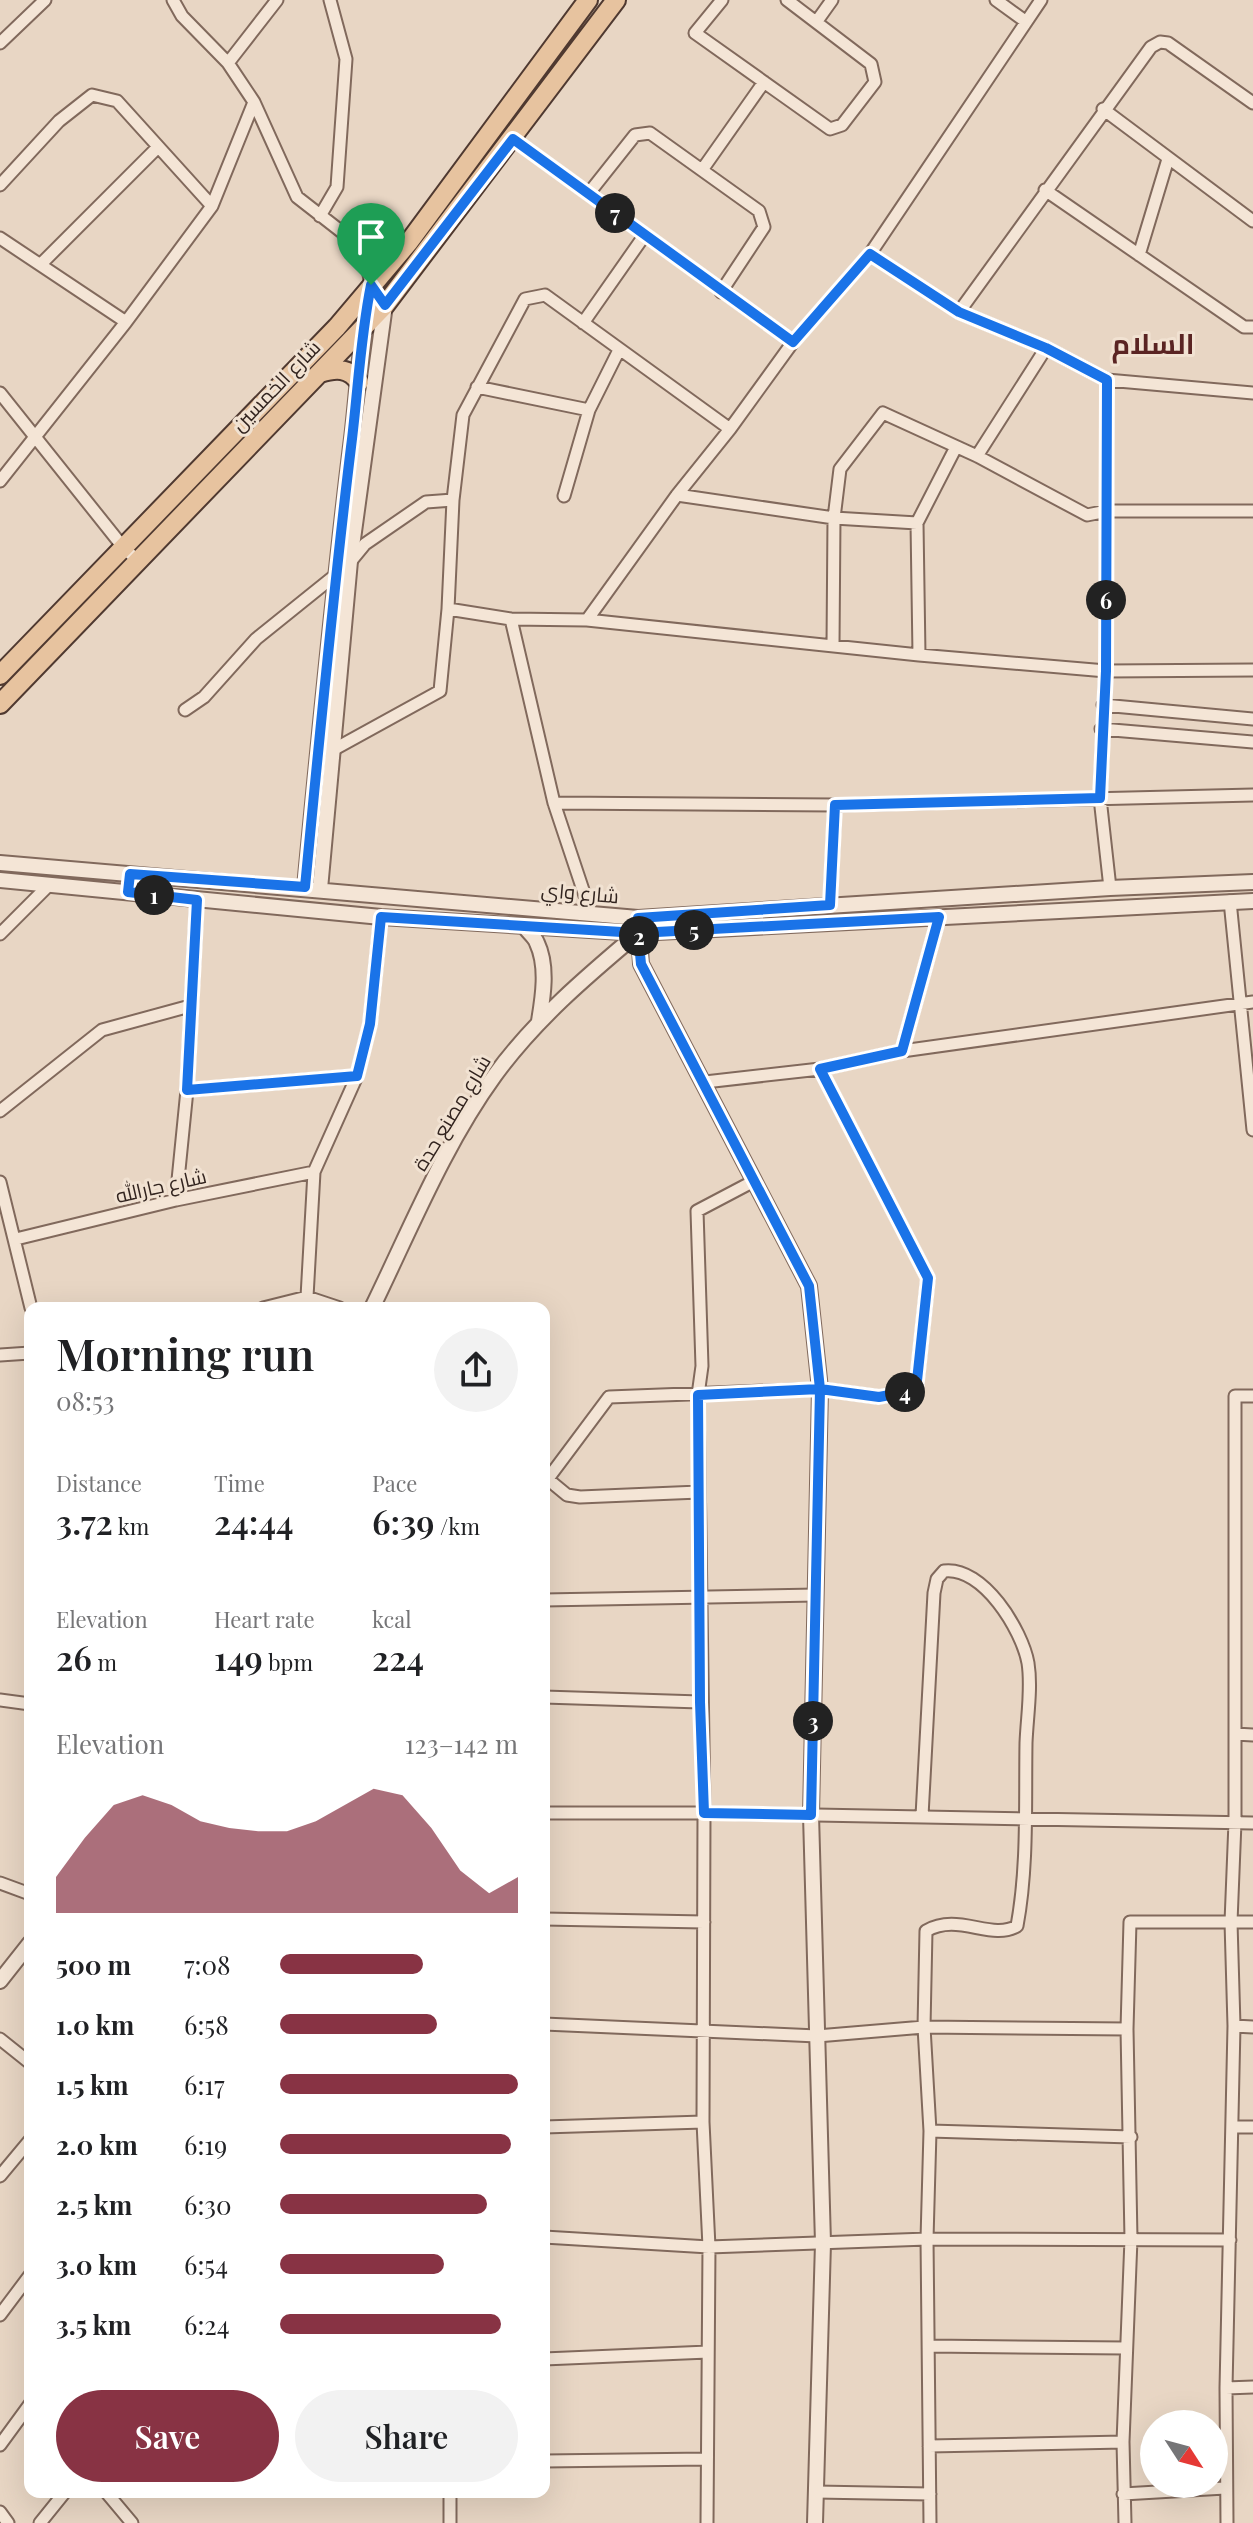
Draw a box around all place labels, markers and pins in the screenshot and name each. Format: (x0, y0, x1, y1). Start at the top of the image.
pin: 7 (595, 193, 635, 233)
pin (337, 203, 405, 285)
pin: 6 (1086, 580, 1126, 620)
pin: 1 (134, 875, 174, 915)
pin: 5 (674, 910, 714, 950)
pin: 2 (619, 916, 659, 956)
pin: 4 (885, 1372, 925, 1412)
pin: 3 (793, 1701, 833, 1741)

